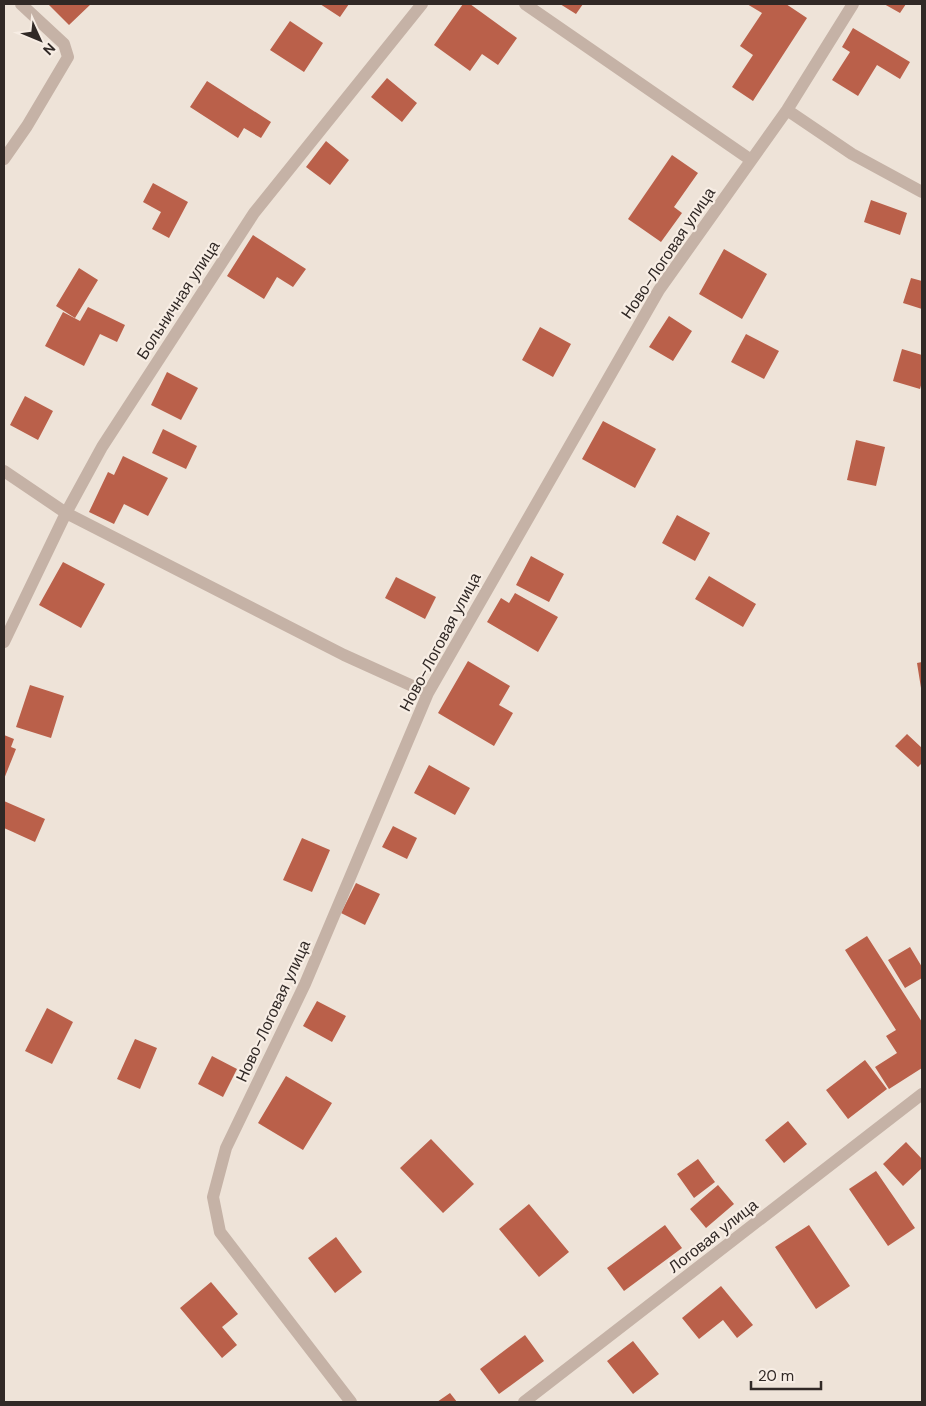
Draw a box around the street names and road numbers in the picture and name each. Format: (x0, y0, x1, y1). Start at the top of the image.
street label: Ново-Логовая улица (616, 183, 720, 323)
street label: Больничная улица (132, 237, 224, 363)
street label: Ново-Логовая улица (395, 569, 486, 715)
street label: Ново-Логовая улица (231, 937, 315, 1085)
street label: Логовая улица (664, 1194, 762, 1277)

